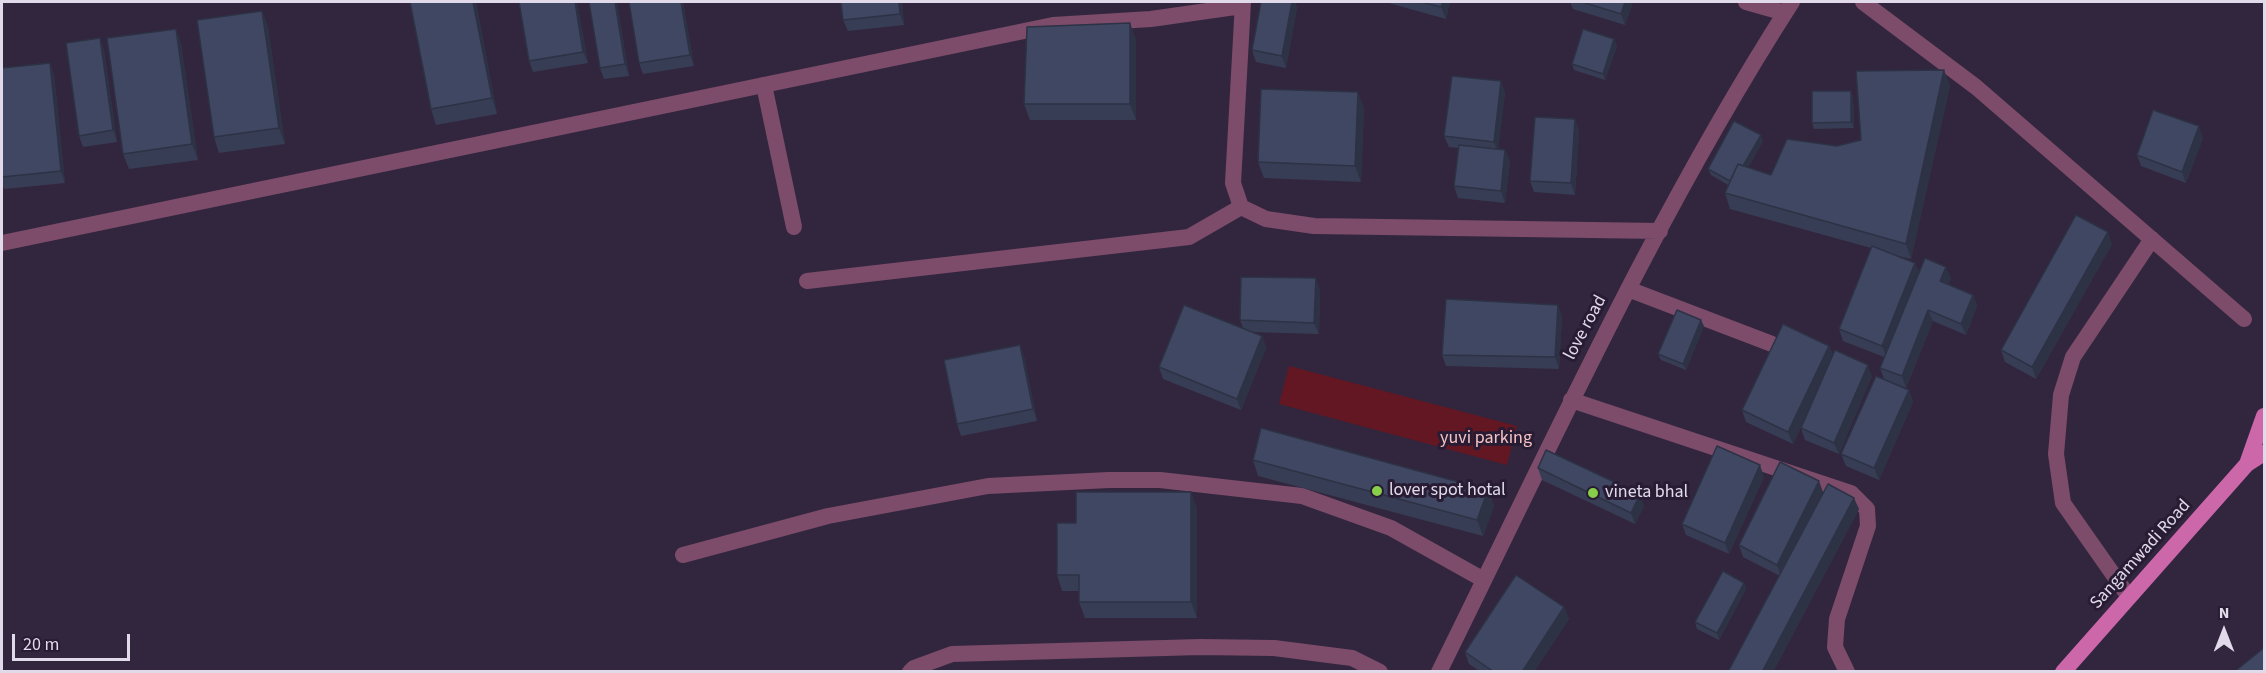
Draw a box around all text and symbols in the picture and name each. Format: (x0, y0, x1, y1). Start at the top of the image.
street label: love road (1560, 292, 1612, 364)
park label: yuvi parking (1440, 428, 1532, 450)
place label: lover spot hotal (1389, 480, 1506, 502)
place label: vineta bhal (1605, 482, 1688, 504)
marker: lover spot hotal (1370, 484, 1384, 498)
marker: vineta bhal (1586, 486, 1600, 500)
street label: Sangamwadi Road (2086, 496, 2196, 614)
north arrow (2194, 601, 2254, 661)
text: N (2219, 602, 2229, 624)
scale bar (15, 622, 134, 660)
text: 20 m (23, 632, 59, 657)

